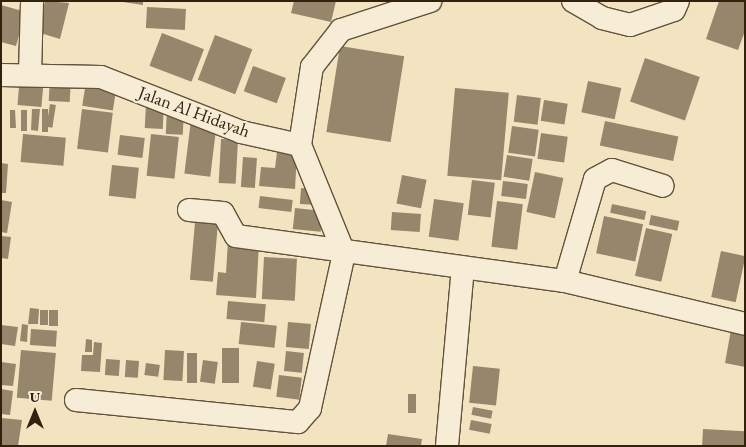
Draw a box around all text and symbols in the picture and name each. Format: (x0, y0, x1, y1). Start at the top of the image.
street label: Jalan Al Hidayah (135, 82, 253, 142)
north arrow (10, 387, 60, 437)
text: U (30, 388, 40, 406)

